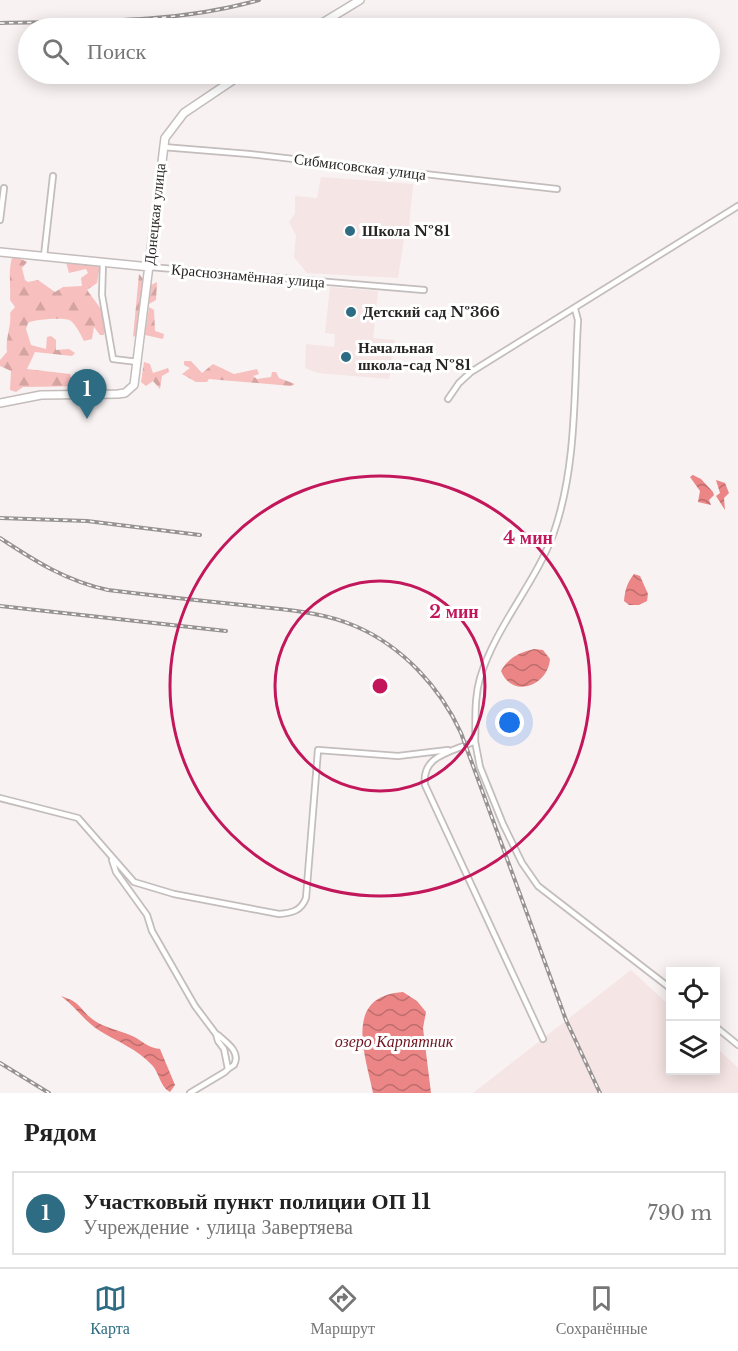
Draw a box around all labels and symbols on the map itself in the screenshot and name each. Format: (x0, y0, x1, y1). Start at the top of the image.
street label: Сибмисовская улица (293, 149, 427, 184)
street label: Донецкая улица (140, 162, 169, 266)
place label: Школа №81 (362, 221, 450, 240)
marker: Школа №81 (343, 224, 357, 238)
street label: Краснознамённая улица (170, 259, 326, 292)
place label: Детский сад №366 (363, 302, 500, 321)
marker: Детский сад №366 (344, 305, 358, 319)
place label: Начальная школа-сад №81 (358, 338, 471, 374)
marker: Начальная школа-сад №81 (339, 350, 353, 364)
pin: 1 (68, 370, 106, 419)
text: 4 мин (503, 527, 553, 549)
text: 2 мин (429, 601, 479, 623)
centre of rings (370, 676, 390, 696)
your location (495, 708, 524, 737)
water label: озеро Карпятник (335, 1031, 454, 1051)

